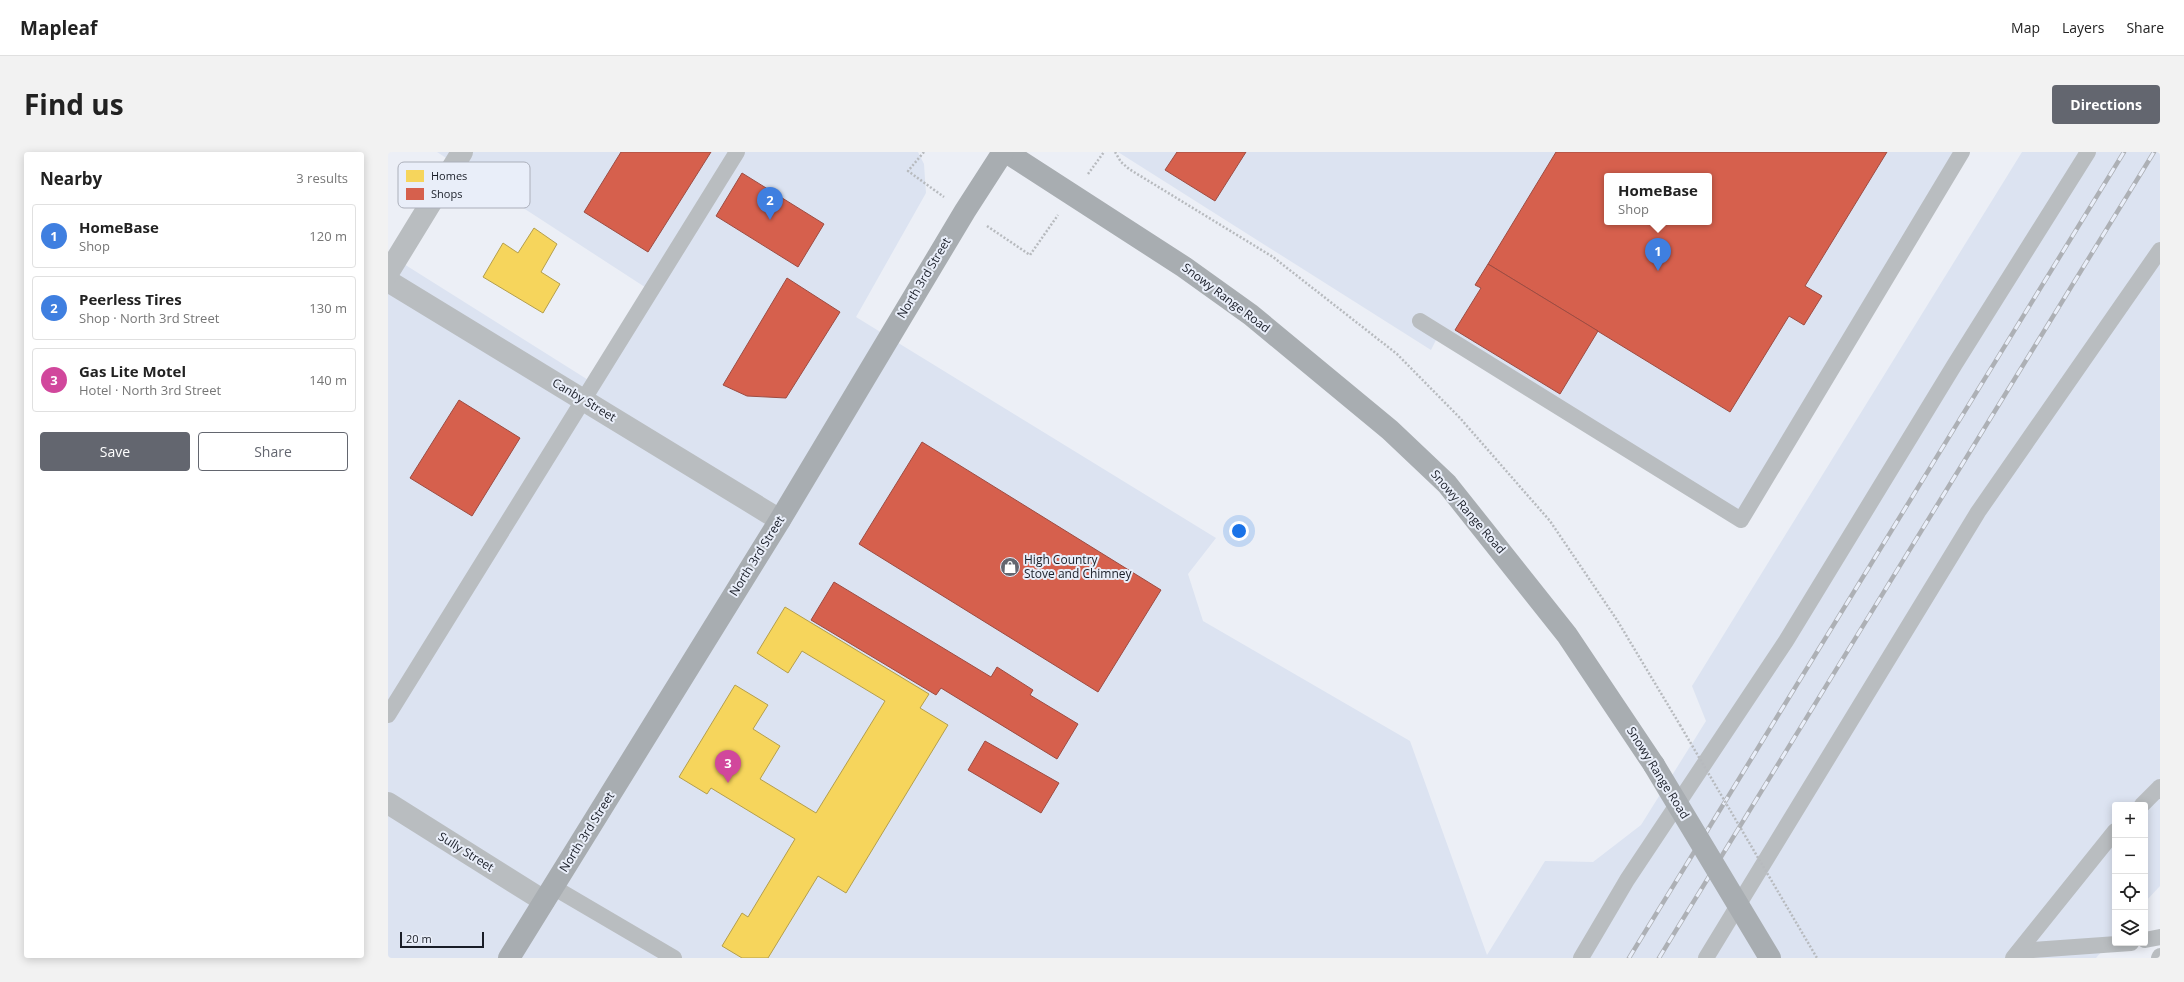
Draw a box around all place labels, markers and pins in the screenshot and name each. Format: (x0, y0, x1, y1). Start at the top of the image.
pin: 2 (757, 187, 783, 220)
pin: 1 (1645, 238, 1671, 271)
place label: High Country Stove and Chimney (1024, 551, 1133, 582)
shop icon: High Country Stove and Chimney (999, 556, 1021, 578)
pin: 3 (715, 750, 741, 783)

